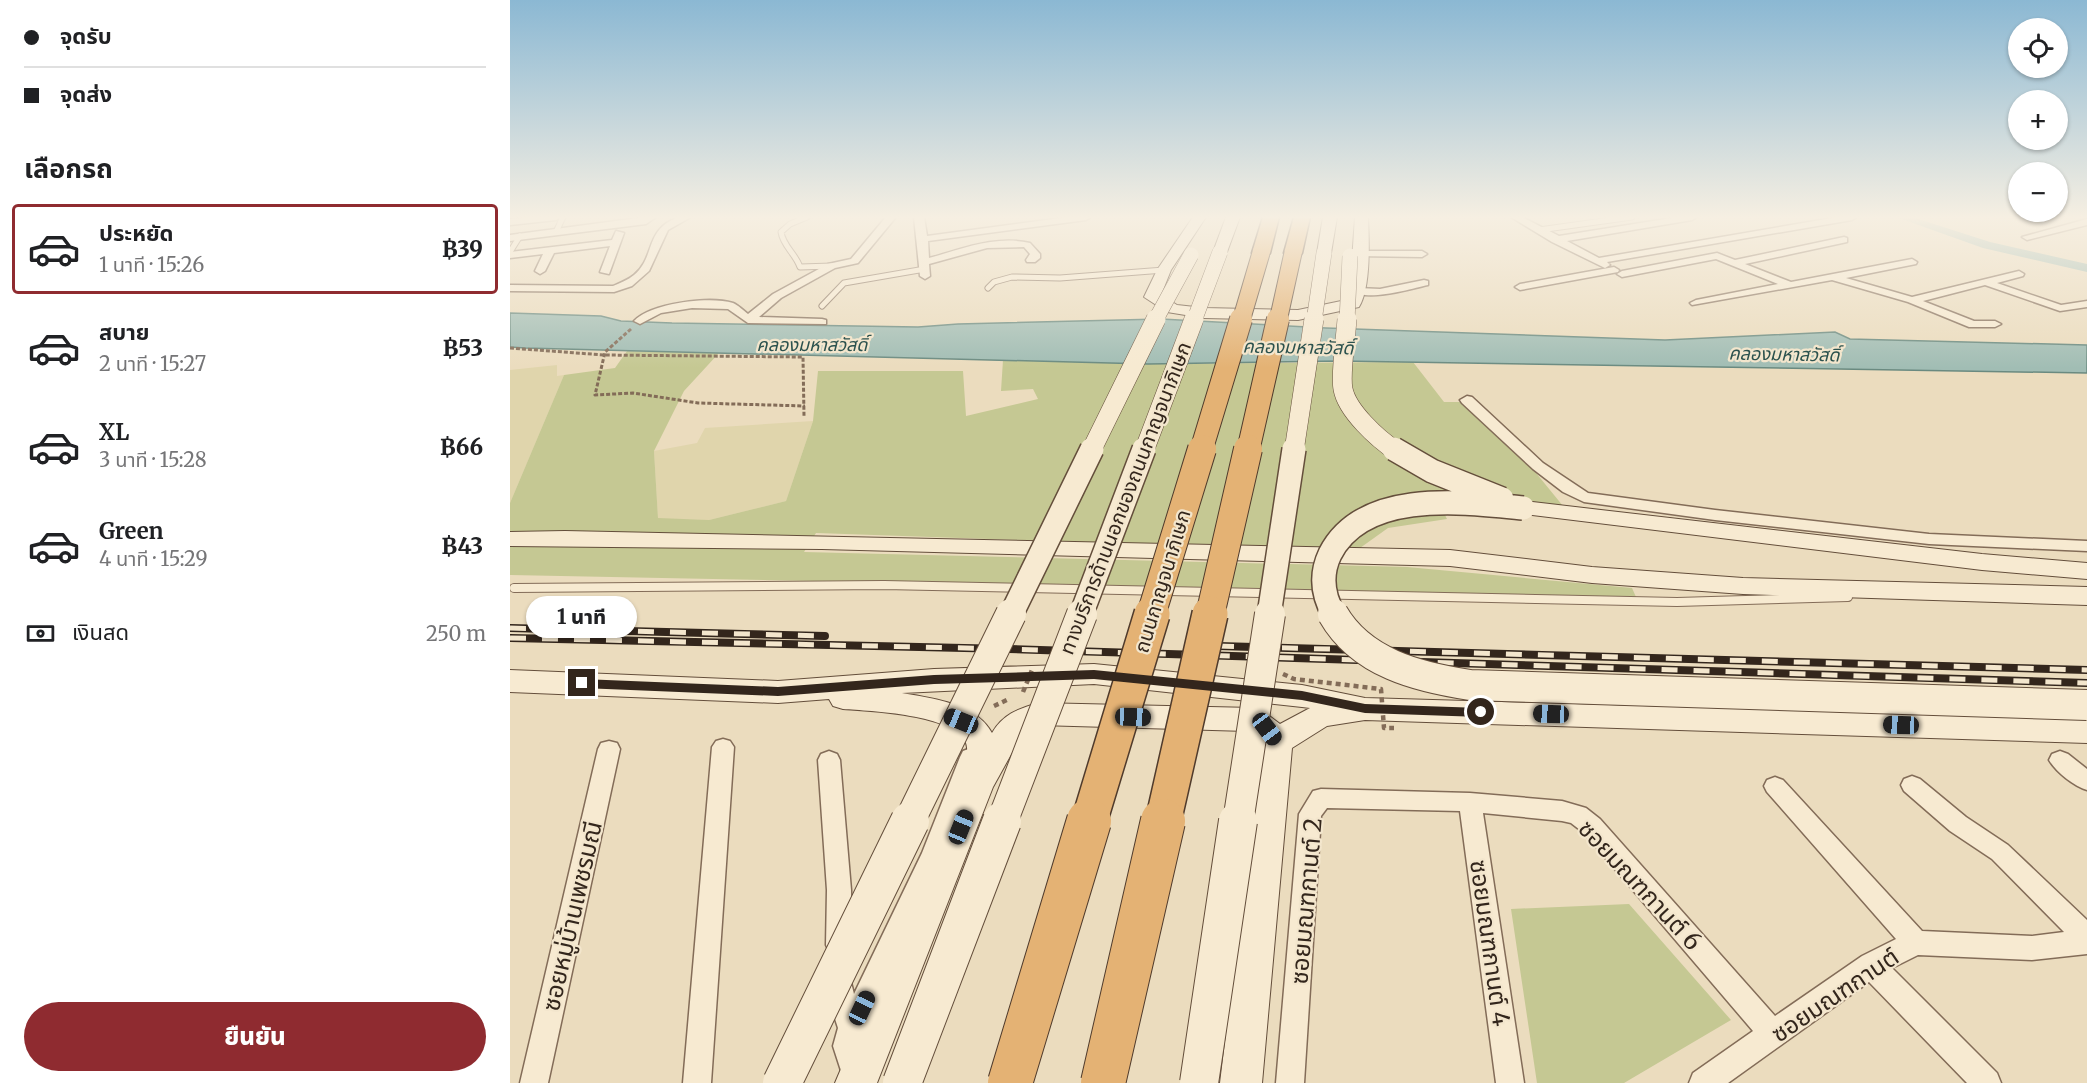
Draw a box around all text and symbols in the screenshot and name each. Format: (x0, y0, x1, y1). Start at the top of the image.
map controls (2008, 18, 2068, 222)
button: locate (2008, 18, 2068, 78)
text: จุดรับ (60, 22, 112, 50)
text: จุดส่ง (60, 80, 112, 108)
button: + (2008, 90, 2068, 150)
text: เลือกรถ (24, 151, 113, 185)
button: − (2008, 162, 2068, 222)
text: ประหยัด (99, 219, 174, 247)
icon: car (27, 222, 81, 276)
text: ฿39 (442, 235, 483, 263)
text: 1 นาที · 15:26 (99, 252, 204, 277)
text: สบาย (99, 318, 149, 346)
icon: car (27, 321, 81, 375)
water label: คลองมหาสวัสดิ์ (757, 333, 872, 356)
text: ฿53 (443, 334, 483, 362)
water label: คลองมหาสวัสดิ์ (1242, 335, 1359, 360)
street label: ทางบริการด้านนอกของถนนกาญจนาภิเษก (1054, 338, 1196, 658)
water label: คลองมหาสวัสดิ์ (1728, 342, 1845, 367)
text: 2 นาที · 15:27 (99, 351, 206, 376)
text: XL (99, 418, 129, 446)
icon: car (27, 420, 81, 474)
text: ฿66 (440, 433, 483, 461)
text: 3 นาที · 15:28 (99, 447, 207, 472)
street label: ถนนกาญจนาภิเษก (1129, 507, 1195, 655)
text: Green (99, 517, 163, 545)
icon: car (27, 519, 81, 573)
text: ฿43 (441, 532, 483, 560)
text: 4 นาที · 15:29 (99, 546, 208, 571)
callout: 1 นาที (526, 596, 638, 638)
text: 1 นาที (557, 604, 606, 629)
icon: cash (24, 617, 57, 650)
text: เงินสด (72, 618, 129, 646)
text: 250 m (426, 621, 486, 646)
route end (568, 669, 595, 696)
route start (1467, 698, 1494, 725)
car (1533, 704, 1569, 724)
car (941, 706, 981, 736)
car (1115, 707, 1151, 727)
car (1249, 709, 1285, 749)
car (1883, 715, 1919, 735)
car (946, 807, 976, 847)
street label: ซอยมณฑกานต์ 6 (1572, 813, 1708, 957)
street label: ซอยมณฑกานต์ 2 (1283, 816, 1329, 986)
street label: ซอยหมู่บ้านเพชรมณี (535, 818, 609, 1014)
street label: ซอยมณฑกานต์ 4 (1463, 858, 1517, 1028)
street label: ซอยมณฑกานต์ (1765, 941, 1905, 1049)
car (846, 988, 878, 1028)
button: ยืนยัน (24, 1002, 486, 1071)

